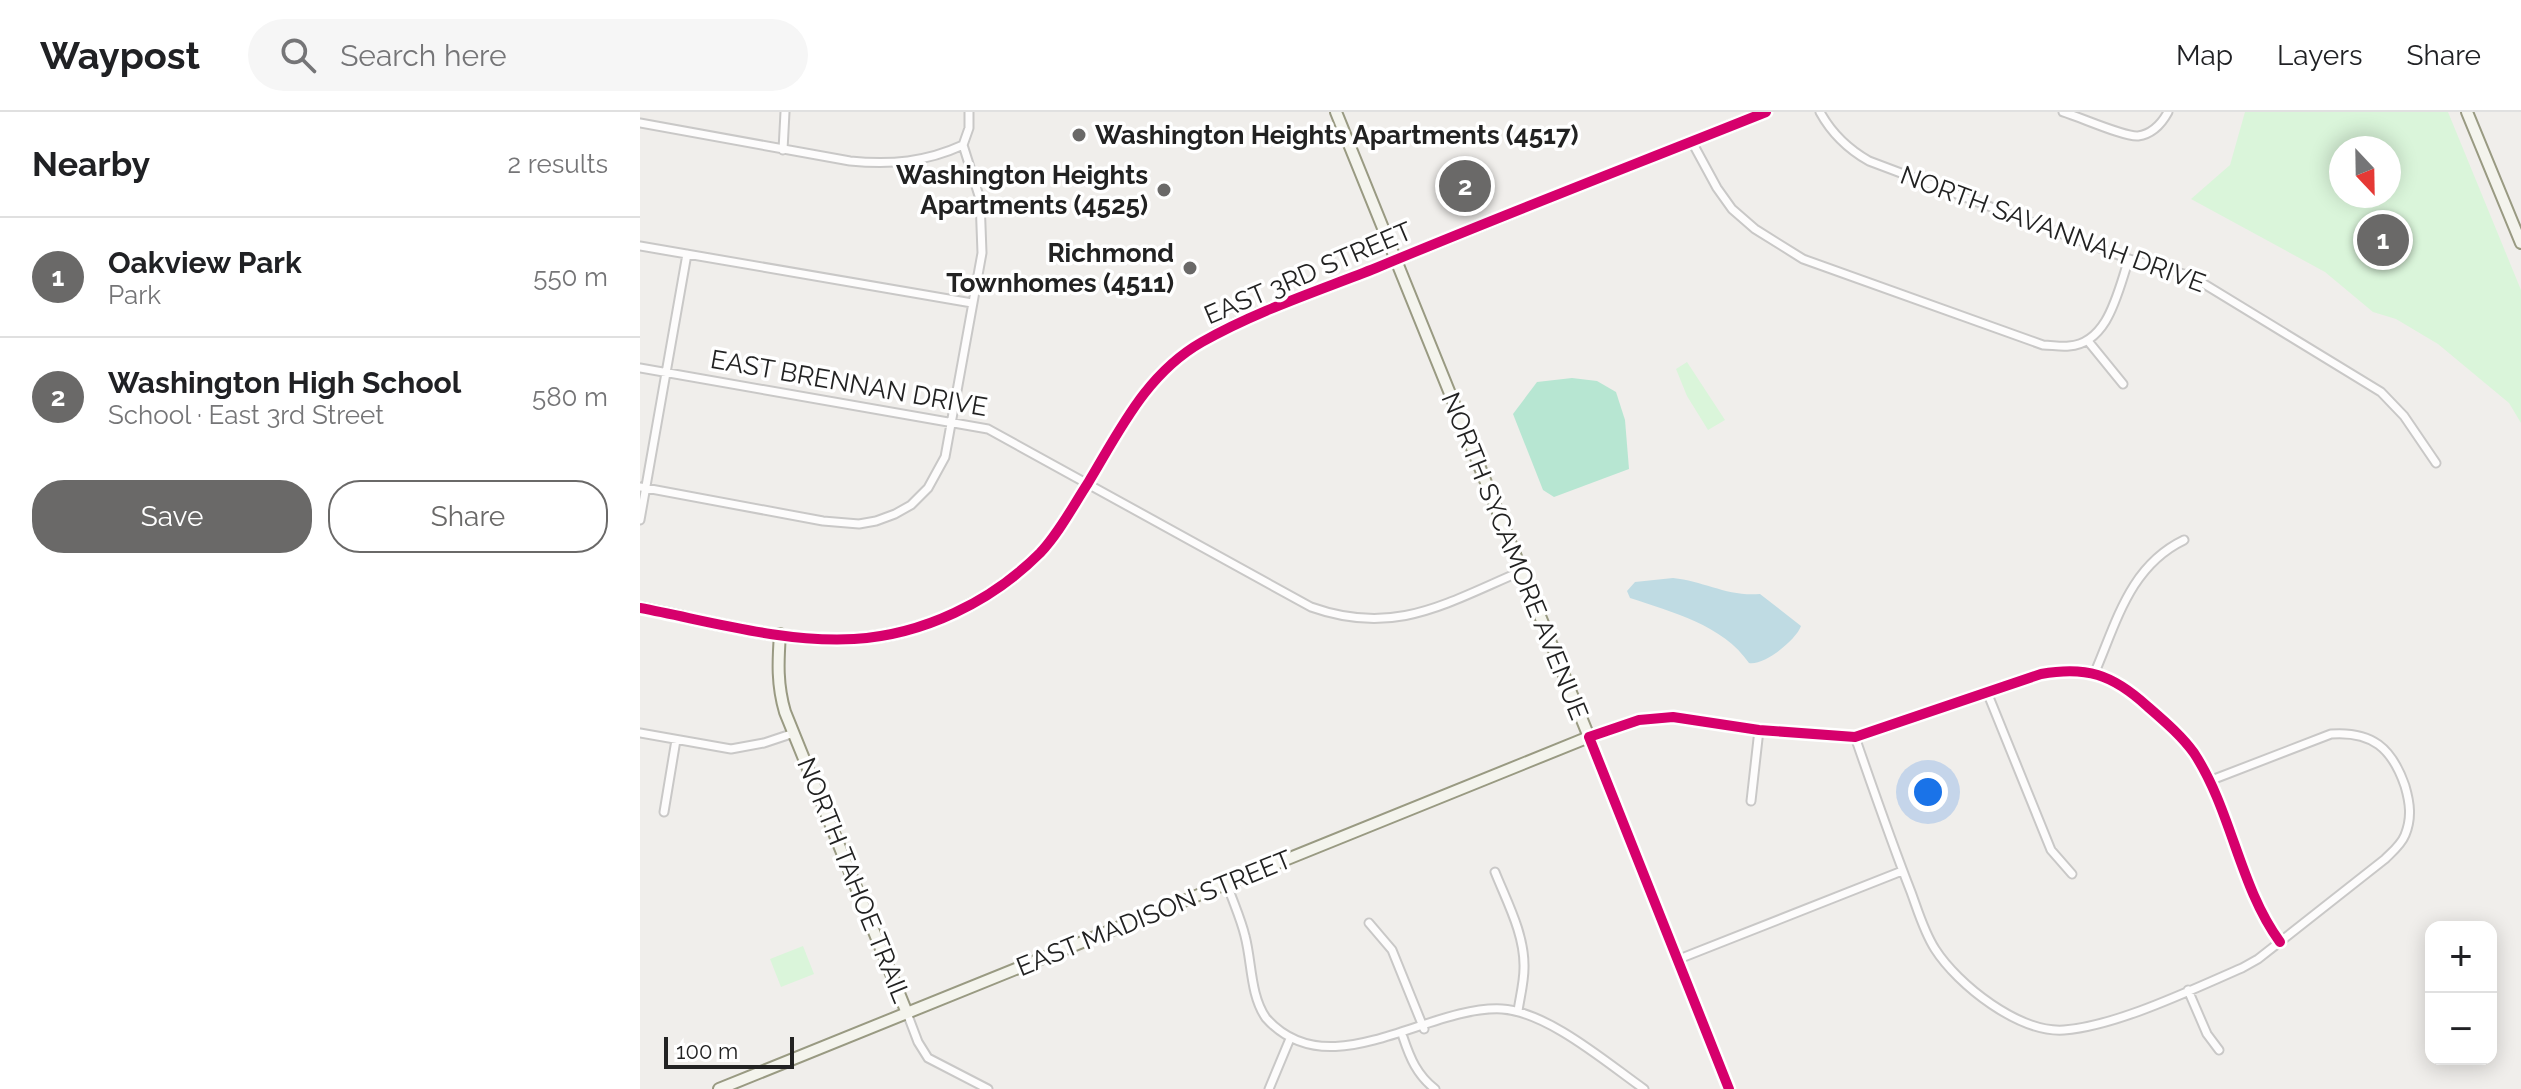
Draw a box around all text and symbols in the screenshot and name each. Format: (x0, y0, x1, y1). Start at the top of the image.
search box (248, 19, 808, 91)
text: Waypost (40, 33, 200, 78)
icon: search (276, 33, 320, 77)
text: Search here (340, 38, 507, 73)
text: Map (2176, 39, 2233, 72)
text: Layers (2277, 39, 2363, 72)
text: Share (2407, 39, 2481, 72)
place label: Washington Heights Apartments (4517) (1095, 120, 1579, 150)
marker: Washington Heights Apartments (4517) (1070, 126, 1088, 144)
north arrow (2329, 136, 2401, 208)
text: Nearby (32, 144, 150, 184)
text: 2 results (508, 149, 608, 179)
pin: 2 (1439, 156, 1491, 216)
place label: Washington Heights Apartments (4525) (896, 160, 1148, 220)
street label: NORTH SAVANNAH DRIVE (1896, 160, 2210, 298)
marker: Washington Heights Apartments (4525) (1155, 181, 1173, 199)
pin: 1 (2357, 210, 2409, 270)
street label: EAST 3RD STREET (1200, 216, 1417, 330)
place label: Richmond Townhomes (4511) (946, 238, 1174, 298)
text: Oakview Park (108, 245, 302, 280)
marker: Richmond Townhomes (4511) (1181, 259, 1199, 277)
text: 1 (52, 262, 64, 292)
text: 550 m (533, 262, 608, 292)
text: Park (108, 280, 161, 310)
street label: EAST BRENNAN DRIVE (708, 344, 990, 422)
text: Washington High School (108, 365, 461, 400)
text: 2 (51, 382, 65, 412)
text: 580 m (532, 382, 608, 412)
street label: NORTH SYCAMORE AVENUE (1435, 388, 1595, 724)
text: School · East 3rd Street (108, 400, 384, 430)
button: Save (32, 480, 312, 553)
button: Share (328, 480, 608, 553)
street label: NORTH TAHOE TRAIL (791, 753, 917, 1007)
your location (1908, 772, 1948, 812)
street label: EAST MADISON STREET (1012, 844, 1296, 982)
map controls (2425, 921, 2497, 1065)
button: + (2425, 921, 2497, 993)
button: − (2425, 993, 2497, 1065)
scale bar (664, 1033, 794, 1069)
text: 100 m (676, 1038, 738, 1064)

